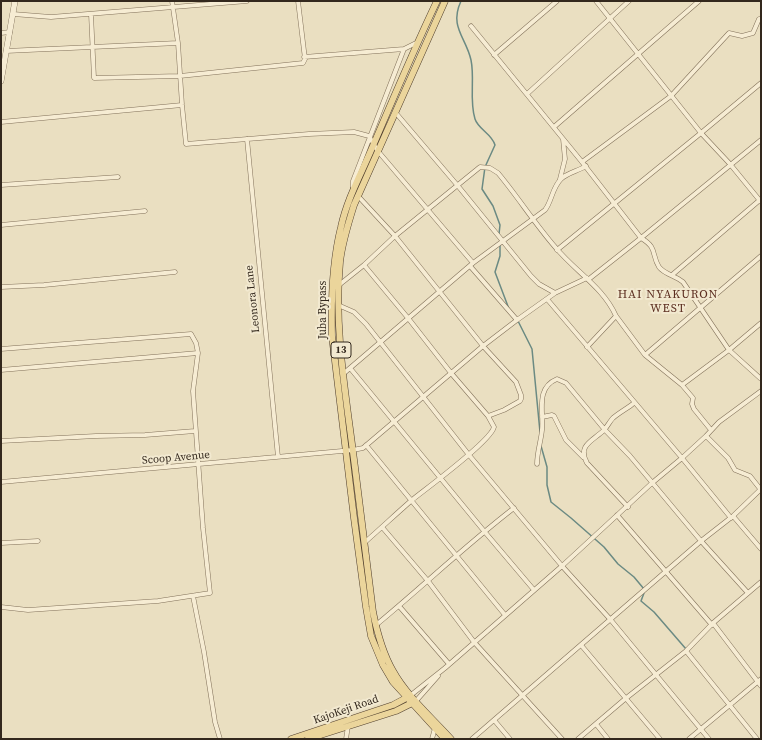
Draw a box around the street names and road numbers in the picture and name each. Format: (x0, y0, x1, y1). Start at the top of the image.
street label: Leonora Lane (243, 265, 263, 333)
street label: Juba Bypass (316, 281, 330, 339)
road number: 13 (331, 342, 351, 358)
street label: Scoop Avenue (142, 448, 210, 468)
street label: KajoKeji Road (312, 693, 380, 727)

